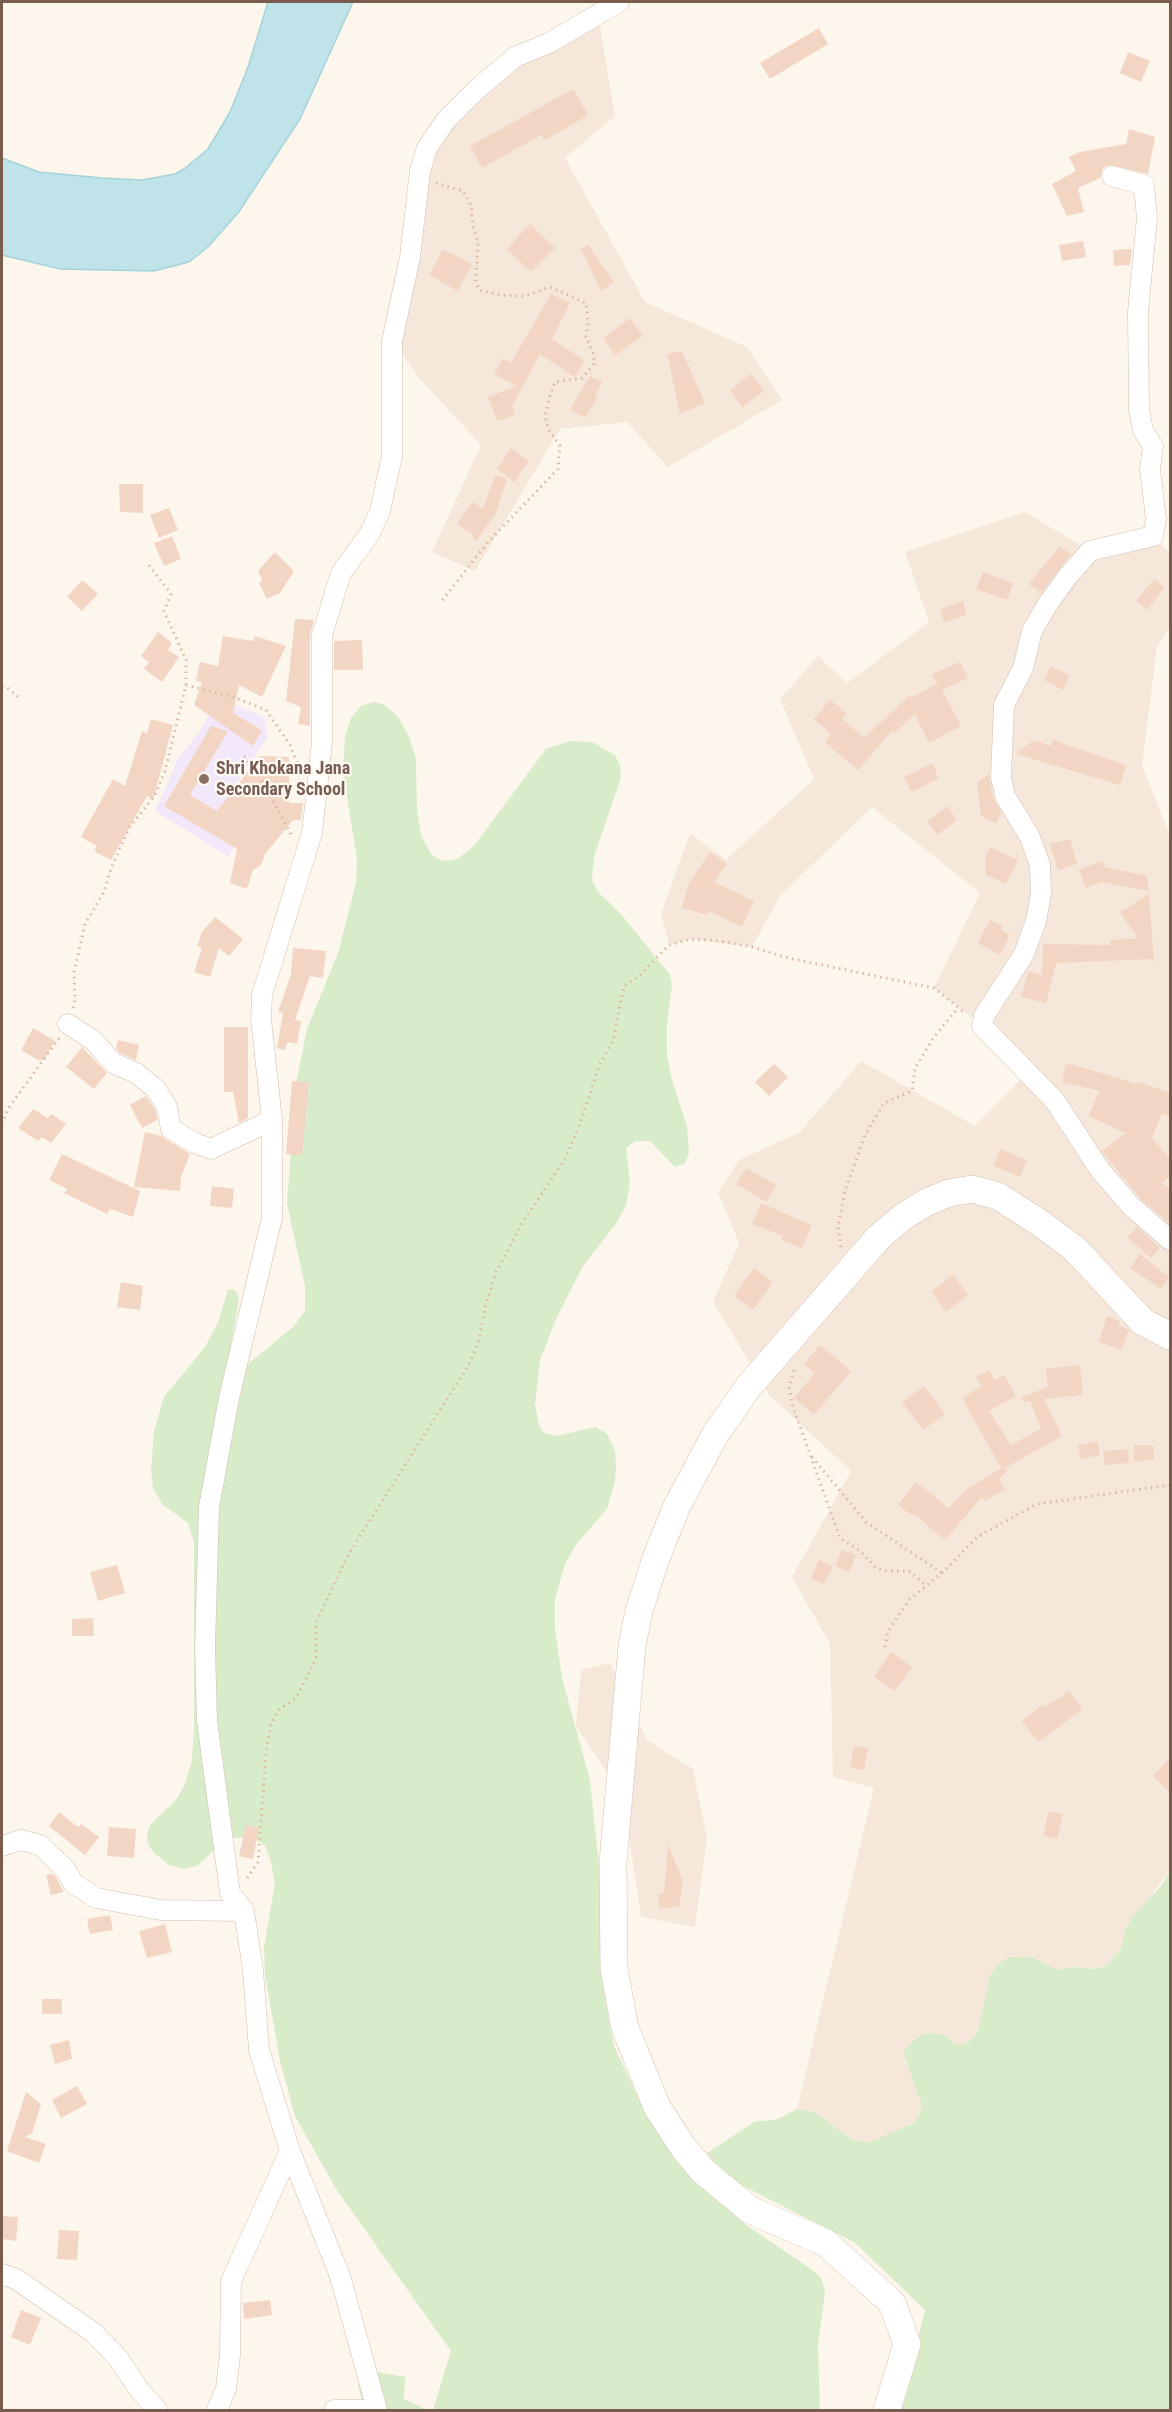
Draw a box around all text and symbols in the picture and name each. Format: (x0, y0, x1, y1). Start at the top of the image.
place label: Shri Khokana Jana Secondary School (216, 758, 350, 800)
marker: Shri Khokana Jana Secondary School (197, 772, 211, 786)

